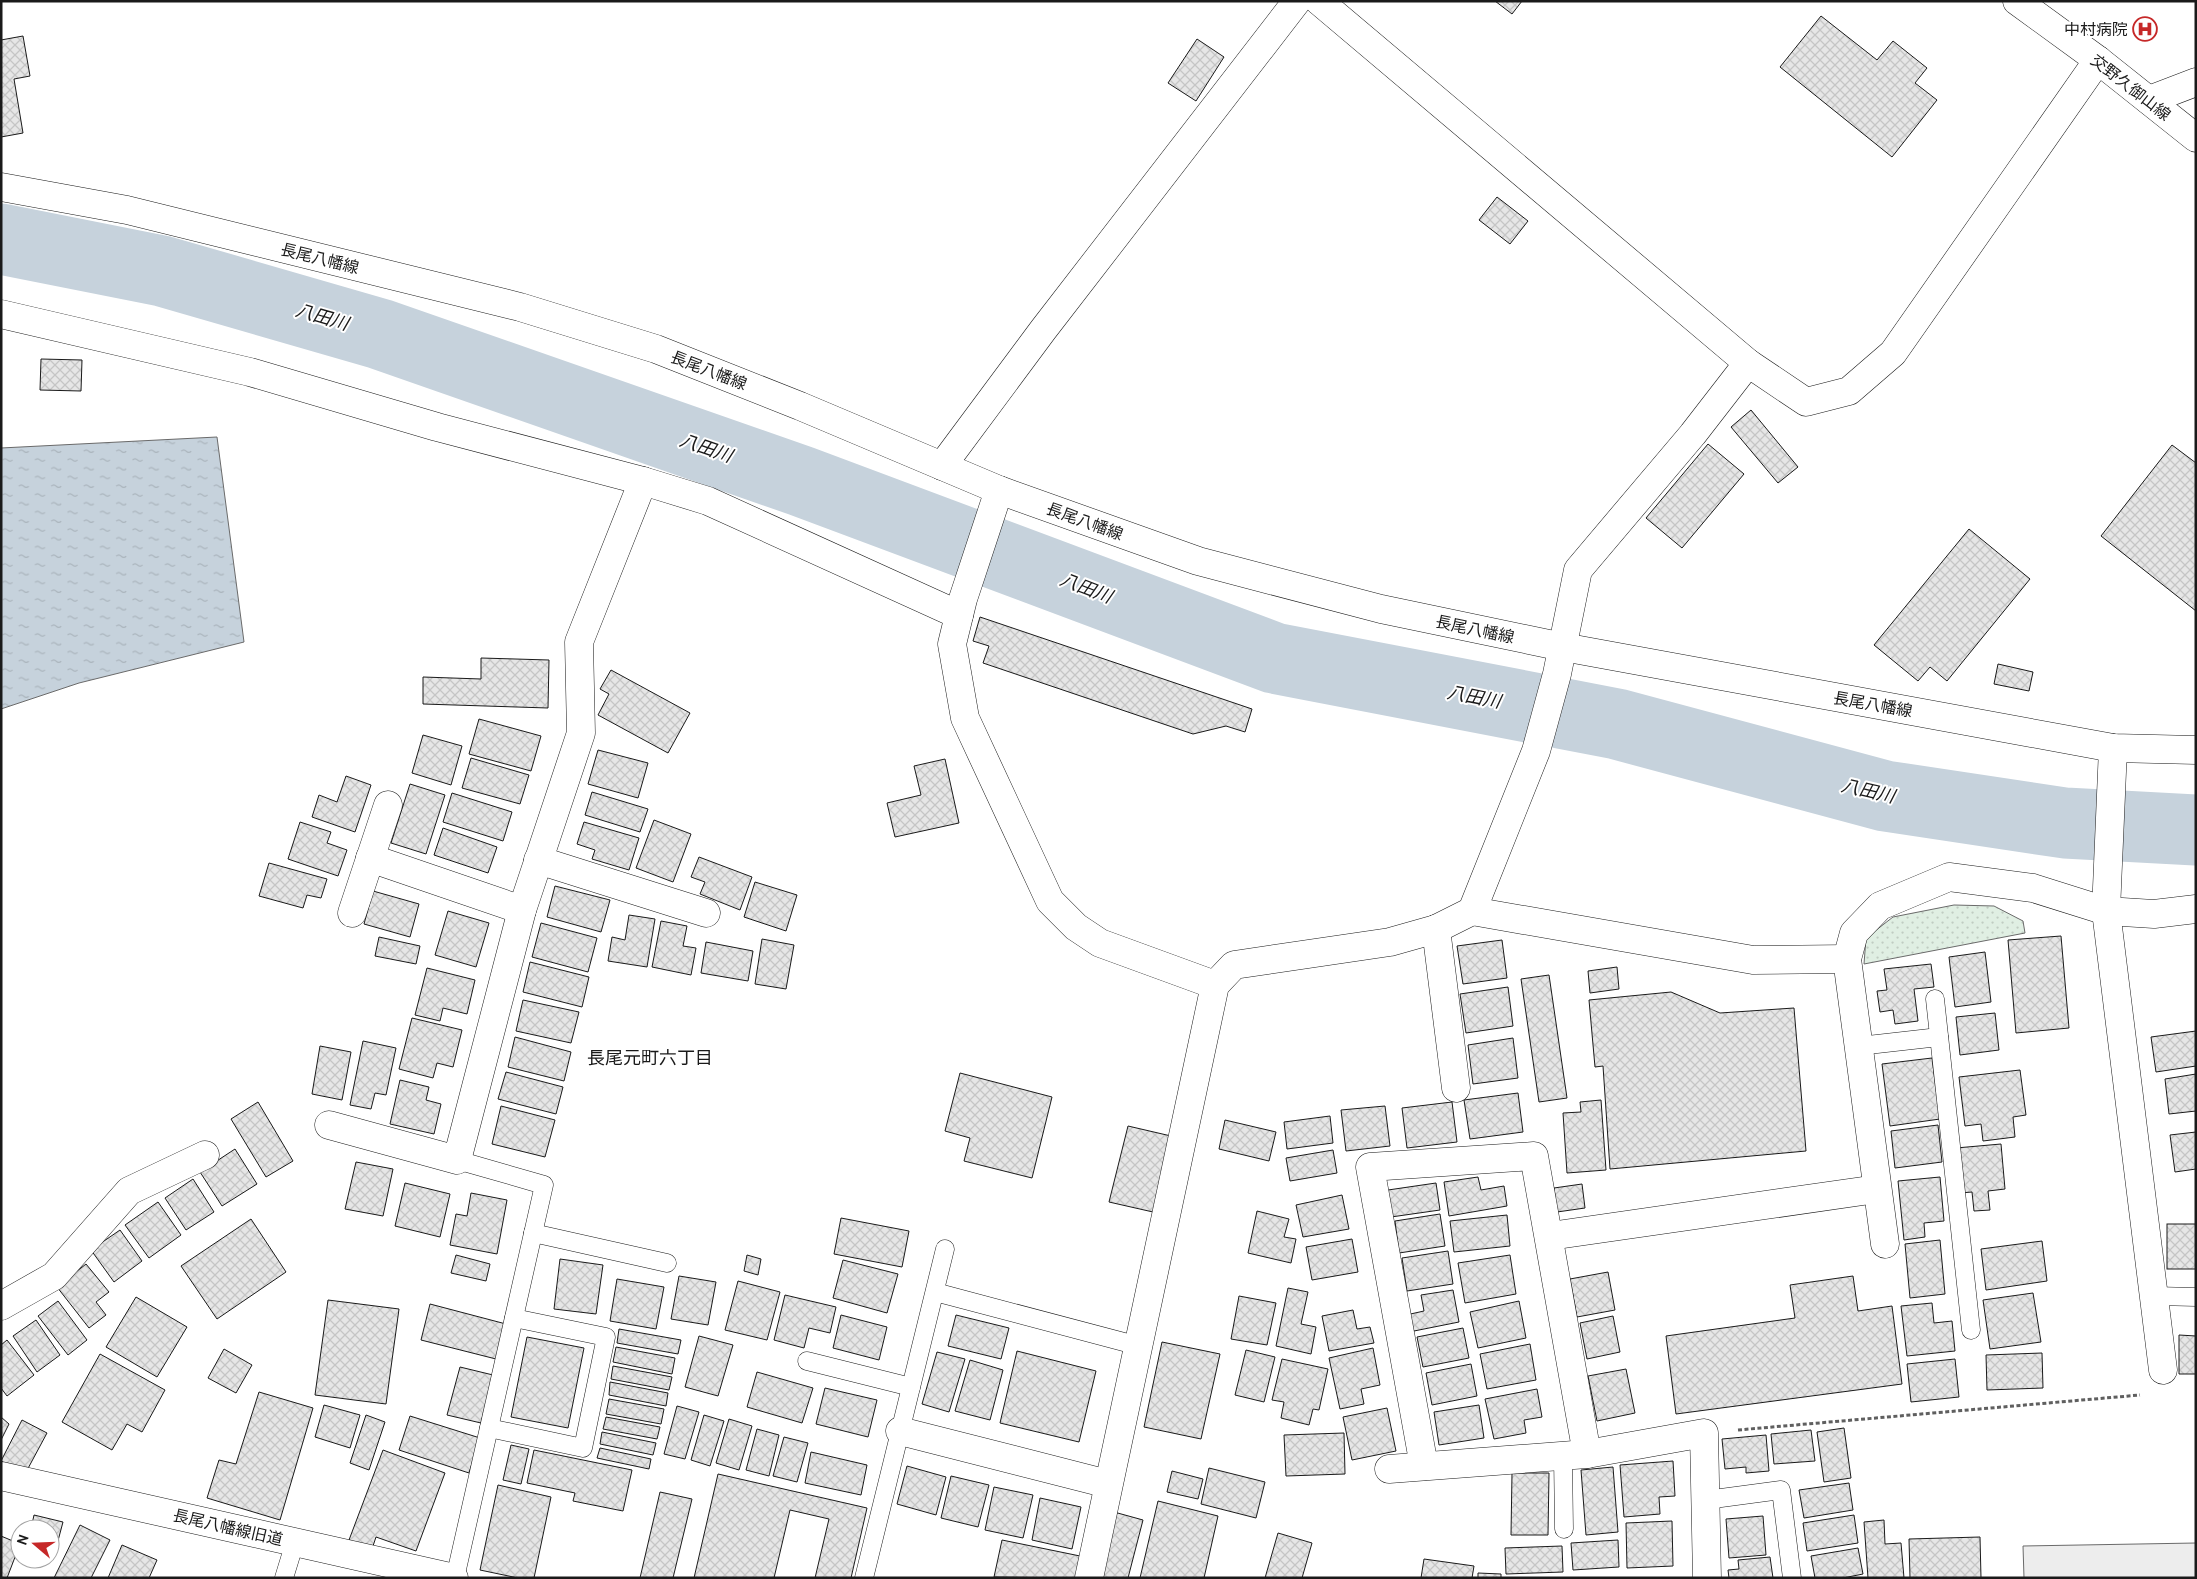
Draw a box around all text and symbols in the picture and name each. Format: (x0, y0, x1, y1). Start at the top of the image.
hospital icon: 中村病院 (2132, 16, 2158, 42)
place label: 中村病院 (2064, 20, 2128, 39)
street label: 交野久御山線 (2087, 50, 2174, 124)
street label: 長尾八幡線 (279, 240, 361, 277)
water label: 八田川 (293, 299, 353, 336)
street label: 長尾八幡線 (668, 347, 750, 394)
water label: 八田川 (677, 429, 737, 468)
street label: 長尾八幡線 (1044, 499, 1126, 544)
water label: 八田川 (1057, 568, 1117, 609)
street label: 長尾八幡線 (1434, 612, 1516, 647)
water label: 八田川 (1445, 681, 1505, 713)
street label: 長尾八幡線 (1832, 688, 1914, 721)
water label: 八田川 (1839, 774, 1899, 808)
district label: 長尾元町六丁目 (587, 1047, 713, 1069)
street label: 長尾八幡線旧道 (171, 1506, 285, 1549)
north arrow (10, 1519, 60, 1569)
text: N (13, 1532, 33, 1547)

